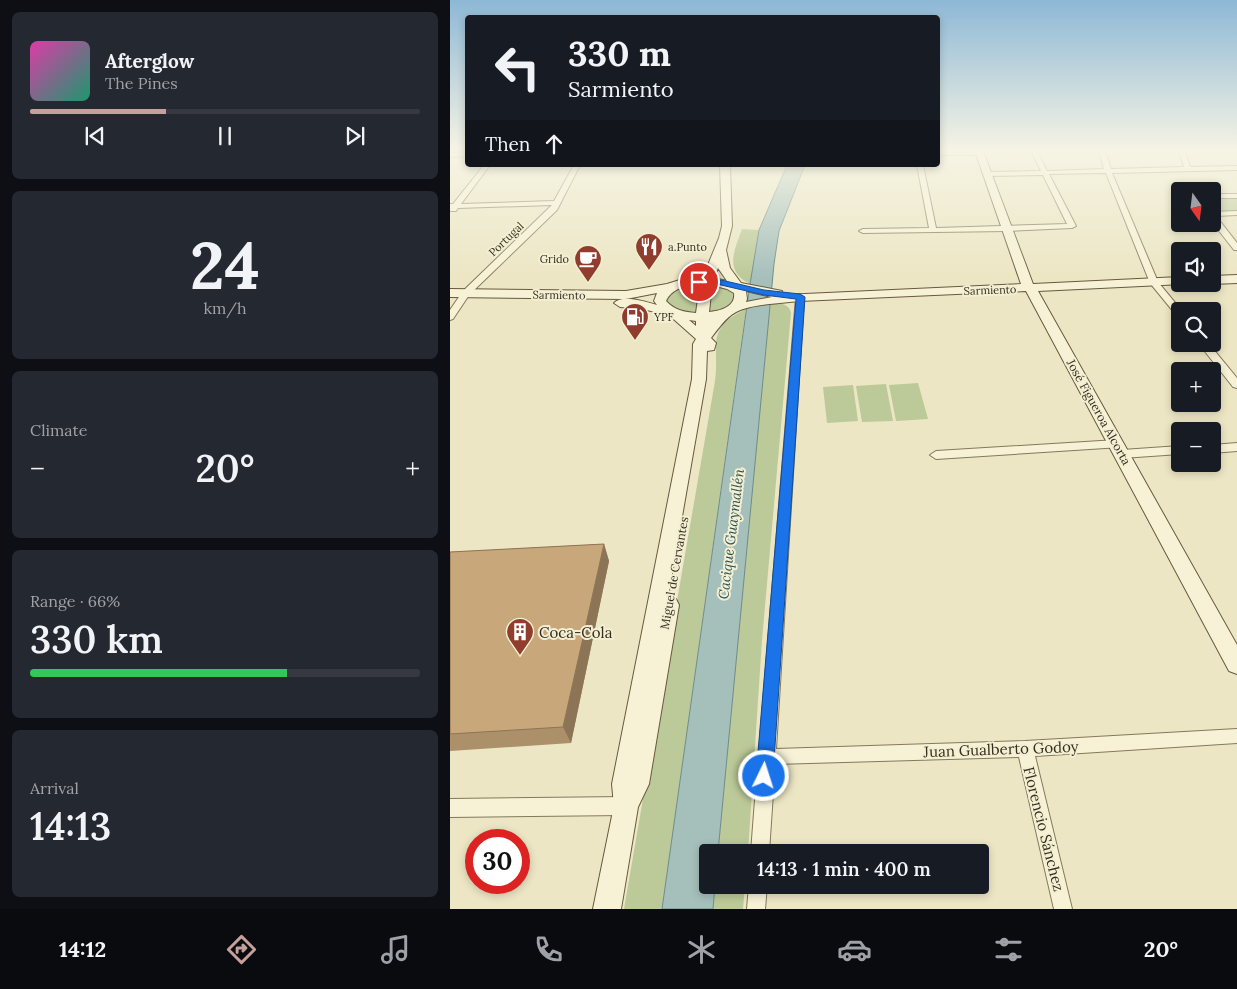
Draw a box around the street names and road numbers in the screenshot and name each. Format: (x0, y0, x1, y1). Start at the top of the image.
street label: Portugal (486, 219, 526, 259)
street label: Sarmiento (963, 282, 1017, 298)
street label: Sarmiento (532, 288, 586, 302)
street label: José Figueroa Alcorta (1063, 356, 1134, 467)
street label: Miguel de Cervantes (657, 515, 691, 631)
street label: Juan Gualberto Godoy (922, 737, 1079, 761)
street label: Florencio Sánchez (1019, 765, 1069, 893)

